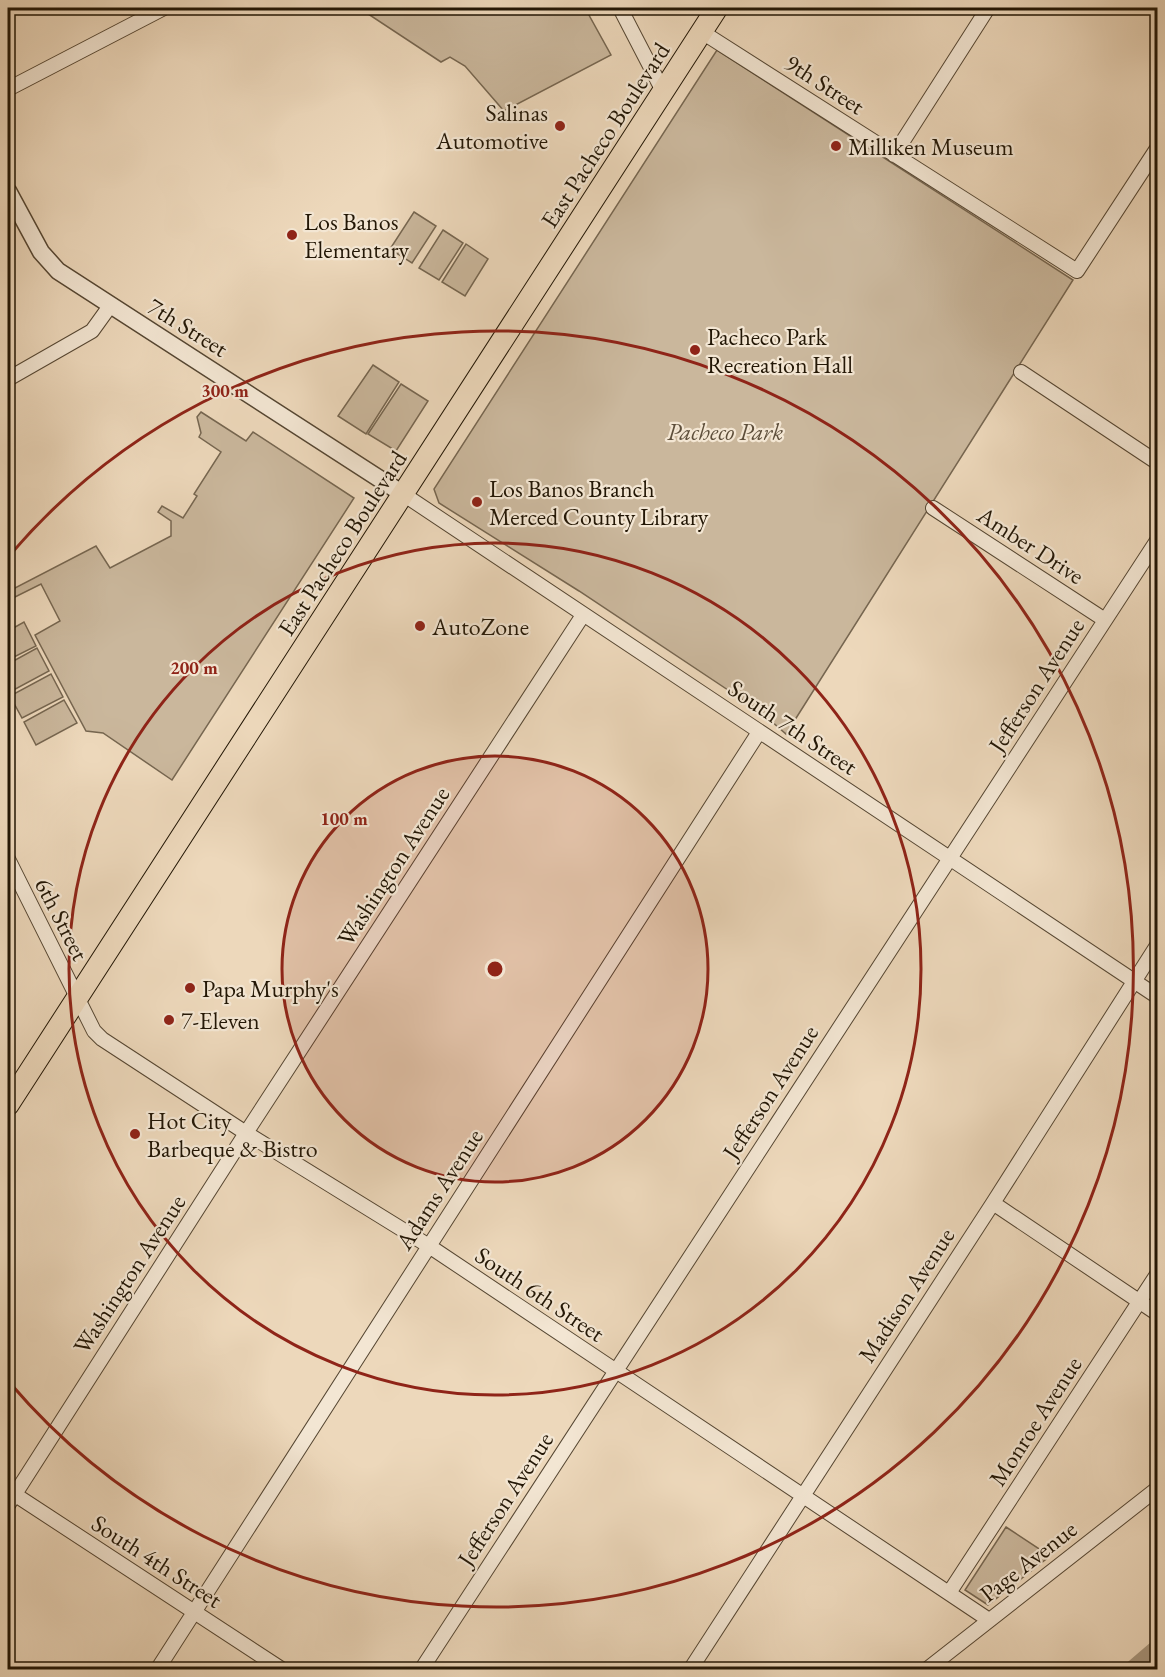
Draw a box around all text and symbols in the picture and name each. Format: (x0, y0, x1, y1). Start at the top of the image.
street label: East Pacheco Boulevard (533, 36, 677, 234)
street label: 9th Street (779, 47, 871, 121)
place label: Salinas Automotive (435, 97, 548, 156)
marker: Salinas Automotive (553, 119, 567, 133)
place label: Milliken Museum (848, 131, 1014, 162)
marker: Milliken Museum (829, 139, 843, 153)
place label: Los Banos Elementary (304, 206, 409, 265)
marker: Los Banos Elementary (285, 228, 299, 242)
street label: 7th Street (142, 290, 234, 364)
place label: Pacheco Park Recreation Hall (707, 321, 853, 380)
marker: Pacheco Park Recreation Hall (688, 343, 702, 357)
text: 300 m (201, 379, 249, 402)
park label: Pacheco Park (667, 416, 783, 447)
street label: East Pacheco Boulevard (270, 444, 414, 642)
place label: Los Banos Branch Merced County Library (489, 473, 709, 532)
marker: Los Banos Branch Merced County Library (470, 495, 484, 509)
street label: Amber Drive (971, 498, 1090, 591)
place label: AutoZone (431, 611, 529, 642)
street label: Jefferson Avenue (980, 612, 1091, 760)
marker: AutoZone (413, 619, 427, 633)
text: 200 m (170, 656, 218, 679)
street label: South 7th Street (722, 672, 864, 782)
street label: Washington Avenue (330, 780, 456, 952)
text: 100 m (320, 807, 368, 830)
street label: 6th Street (28, 872, 96, 966)
centre of rings (485, 959, 505, 979)
place label: Papa Murphy's (202, 973, 339, 1004)
marker: Papa Murphy's (183, 981, 197, 995)
place label: 7-Eleven (181, 1005, 260, 1036)
marker: 7-Eleven (162, 1013, 176, 1027)
street label: Jefferson Avenue (714, 1019, 825, 1167)
place label: Hot City Barbeque & Bistro (147, 1105, 318, 1164)
street label: Adams Avenue (388, 1123, 490, 1256)
marker: Hot City Barbeque & Bistro (128, 1127, 142, 1141)
street label: Washington Avenue (66, 1188, 192, 1360)
street label: Madison Avenue (851, 1222, 961, 1368)
street label: South 6th Street (469, 1239, 611, 1349)
street label: Monroe Avenue (982, 1350, 1088, 1492)
street label: Jefferson Avenue (449, 1426, 560, 1574)
street label: South 4th Street (86, 1507, 228, 1615)
street label: Page Avenue (973, 1513, 1083, 1609)

